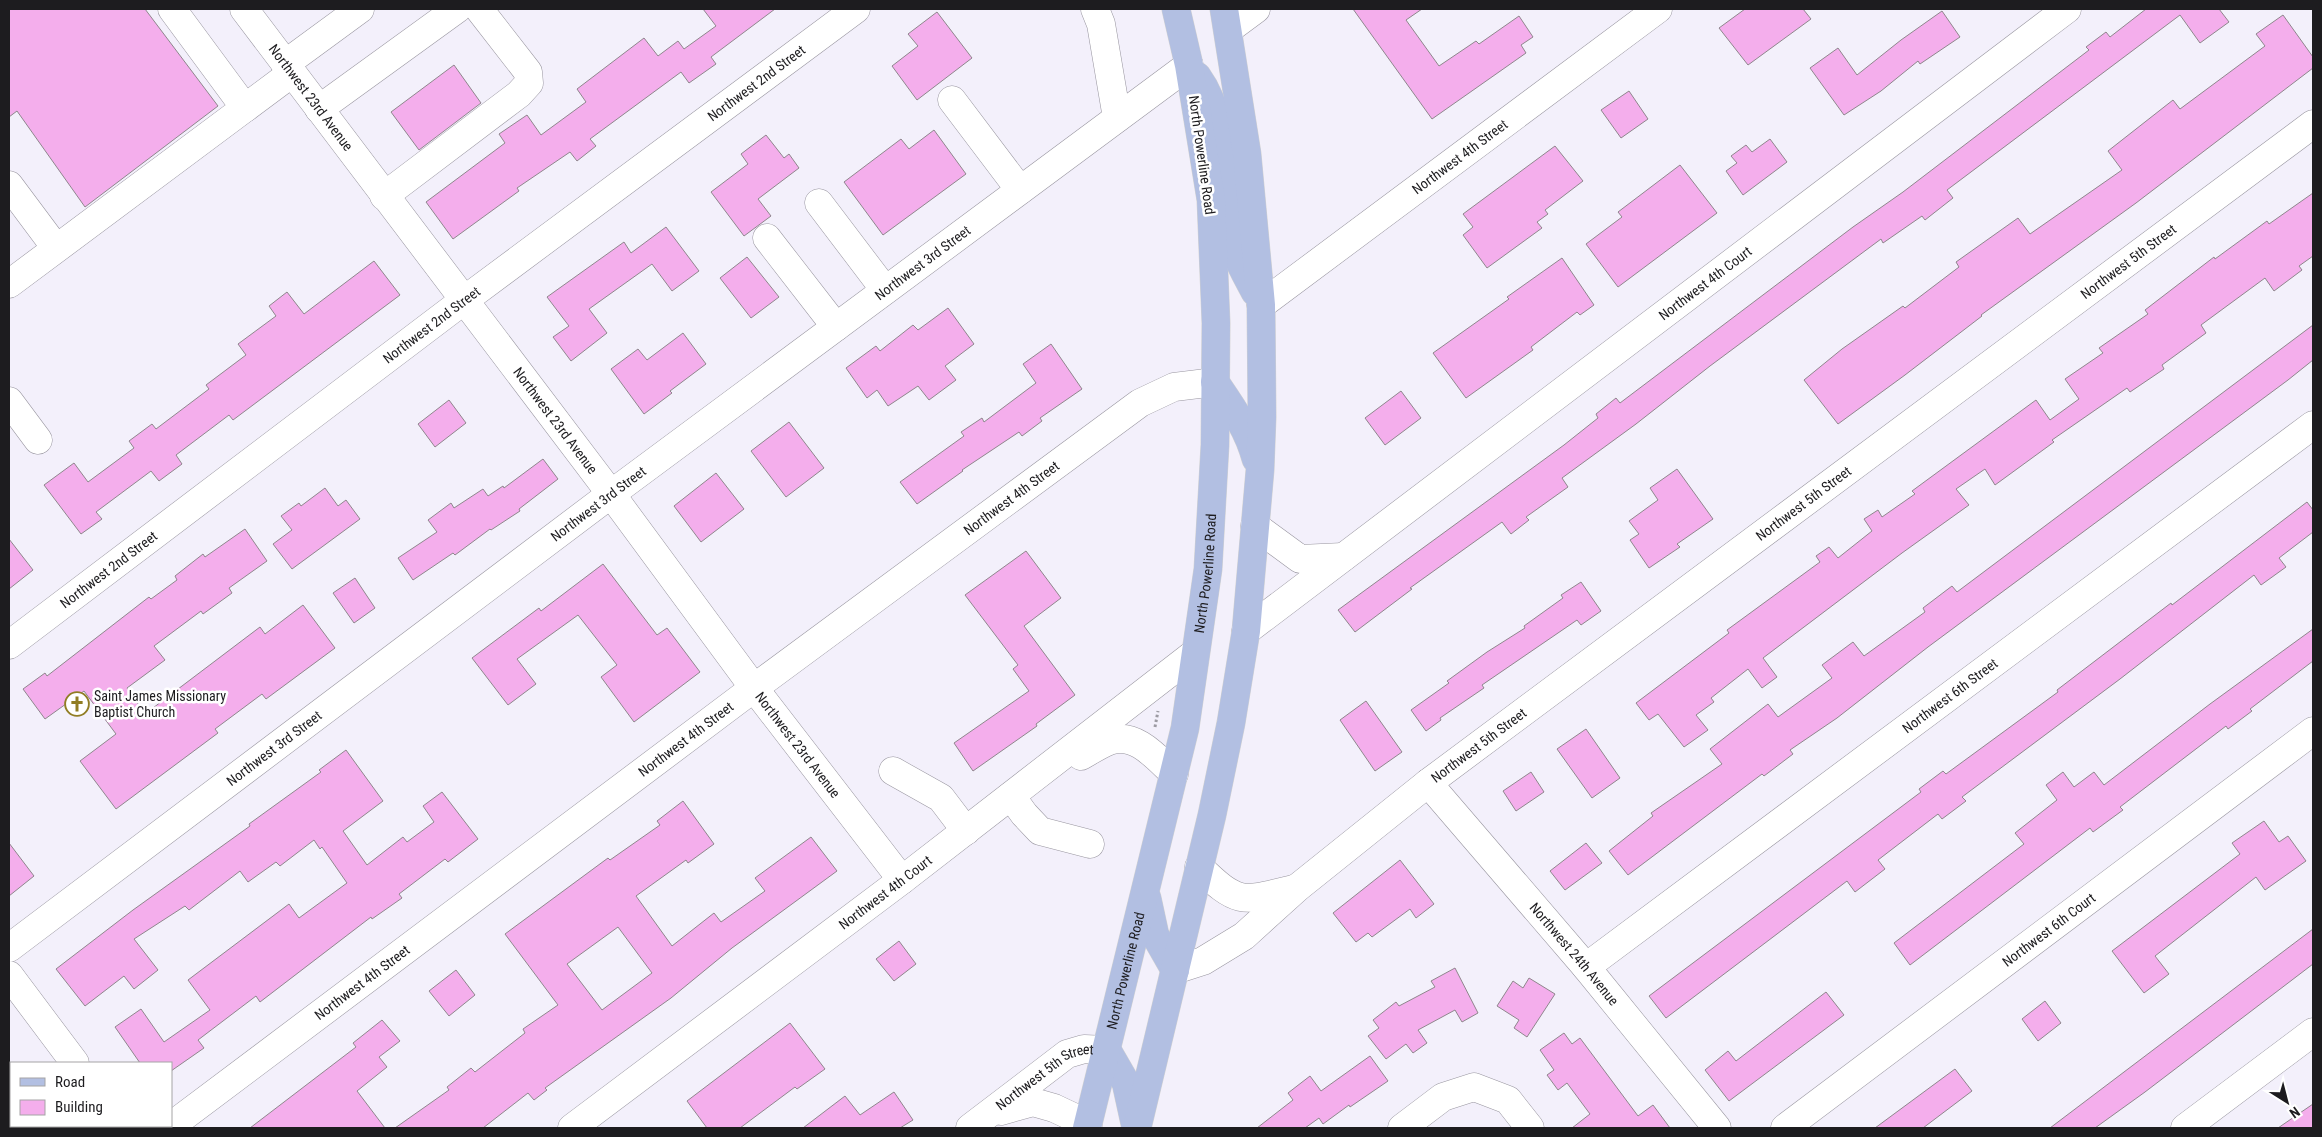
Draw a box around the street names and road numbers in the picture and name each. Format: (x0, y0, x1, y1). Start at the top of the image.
street label: Northwest 23rd Avenue (266, 41, 357, 154)
street label: Northwest 2nd Street (704, 42, 808, 125)
street label: North Powerline Road (1186, 94, 1218, 216)
street label: Northwest 4th Street (1409, 116, 1511, 197)
street label: Northwest 5th Street (2078, 221, 2179, 302)
street label: Northwest 3rd Street (872, 222, 973, 303)
street label: Northwest 4th Court (1656, 243, 1755, 323)
street label: Northwest 2nd Street (380, 283, 483, 367)
street label: Northwest 23rd Avenue (510, 364, 601, 477)
street label: Northwest 4th Street (960, 458, 1062, 539)
street label: Northwest 3rd Street (548, 463, 649, 545)
street label: Northwest 5th Street (1753, 463, 1854, 544)
street label: North Powerline Road (1191, 513, 1219, 634)
street label: Northwest 2nd Street (57, 528, 160, 611)
street label: Northwest 6th Street (1899, 655, 2001, 736)
street label: Northwest 23rd Avenue (752, 689, 844, 801)
street label: Northwest 4th Street (635, 698, 736, 780)
street label: Northwest 5th Street (1428, 705, 1529, 786)
street label: Northwest 3rd Street (223, 707, 325, 789)
street label: Northwest 4th Court (836, 852, 935, 933)
street label: Northwest 6th Court (1999, 890, 2098, 970)
street label: Northwest 24th Avenue (1526, 900, 1622, 1009)
street label: North Powerline Road (1103, 910, 1148, 1031)
street label: Northwest 4th Street (311, 942, 413, 1023)
street label: Northwest 5th Street (993, 1041, 1094, 1113)

